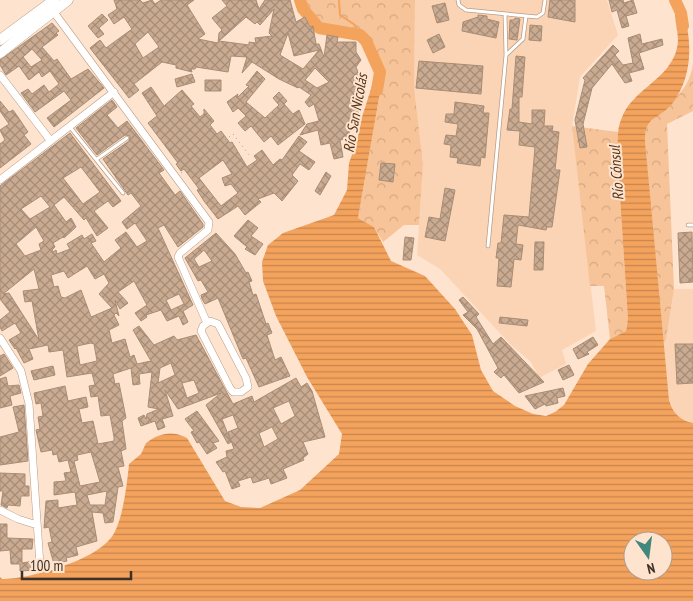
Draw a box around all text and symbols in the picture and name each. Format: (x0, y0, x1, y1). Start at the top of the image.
water label: Río San Nicolás (339, 70, 372, 154)
water label: Río Cónsul (605, 144, 627, 201)
north arrow (623, 531, 673, 581)
scale bar (22, 548, 131, 580)
text: 100 m (30, 556, 63, 575)
text: N (645, 559, 657, 578)

